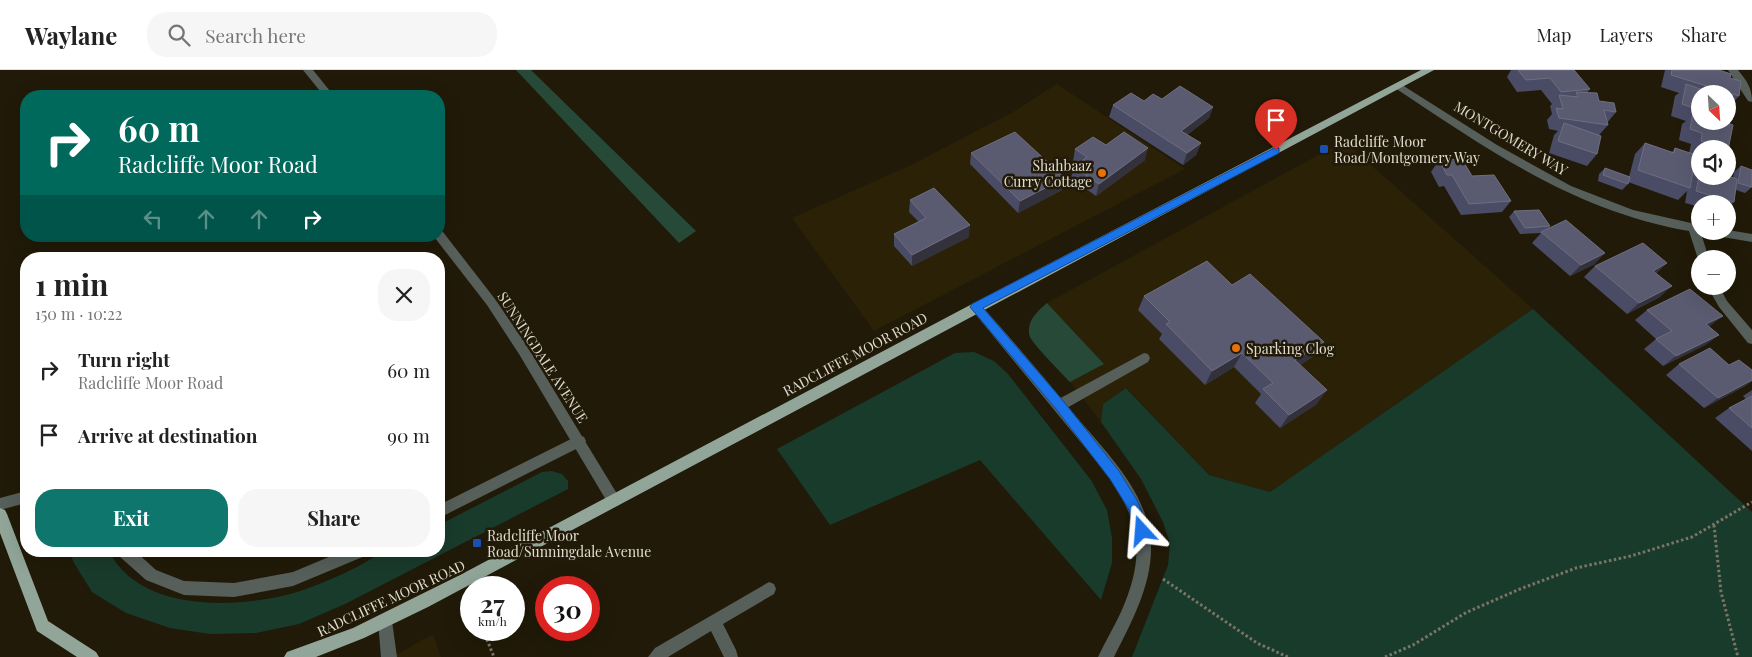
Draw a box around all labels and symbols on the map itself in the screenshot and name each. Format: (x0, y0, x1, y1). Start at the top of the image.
north arrow (1691, 85, 1736, 130)
street label: MONTGOMERY WAY (1451, 97, 1572, 180)
pin (1255, 99, 1297, 150)
place label: Radcliffe Moor Road/Montgomery Way (1334, 132, 1480, 167)
marker: Radcliffe Moor Road/Montgomery Way (1318, 143, 1330, 155)
place label: Shahbaaz Curry Cottage (1004, 156, 1092, 191)
marker: Shahbaaz Curry Cottage (1096, 167, 1108, 179)
street label: SUNNINGDALE AVENUE (493, 288, 593, 426)
street label: RADCLIFFE MOOR ROAD (779, 308, 931, 400)
place label: Sparking Clog (1246, 339, 1335, 358)
marker: Sparking Clog (1230, 342, 1242, 354)
position arrow (1115, 504, 1167, 556)
place label: Radcliffe Moor Road/Sunningdale Avenue (487, 526, 651, 561)
marker: Radcliffe Moor Road/Sunningdale Avenue (471, 537, 483, 549)
street label: RADCLIFFE MOOR ROAD (314, 555, 468, 641)
speed limit sign: 30 (535, 576, 600, 641)

